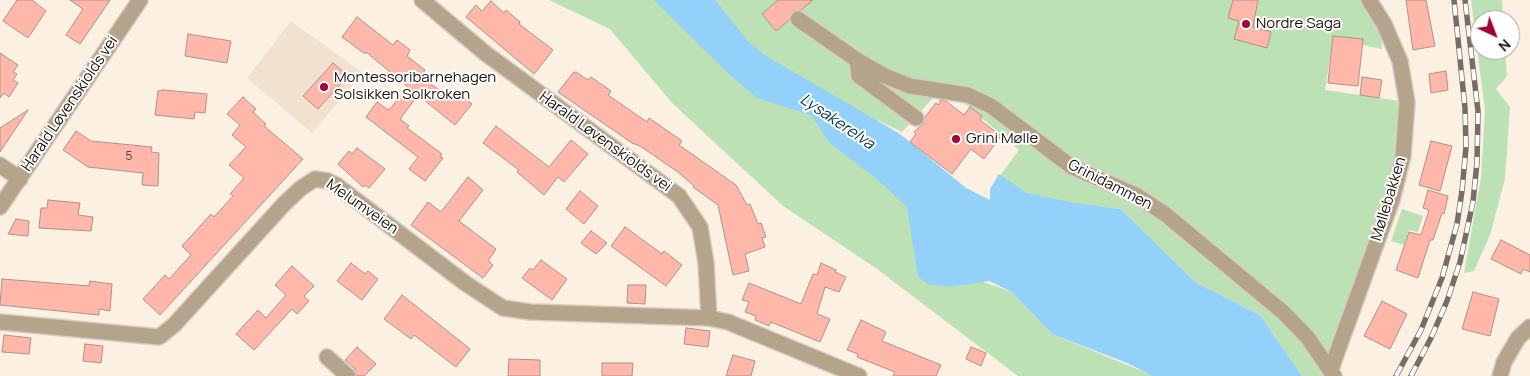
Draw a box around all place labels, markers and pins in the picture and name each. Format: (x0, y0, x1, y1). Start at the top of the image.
place label: Nordre Saga (1256, 15, 1341, 33)
marker: Nordre Saga (1240, 18, 1252, 30)
place label: Montessoribarnehagen Solsikken Solkroken (334, 69, 496, 104)
marker: Montessoribarnehagen Solsikken Solkroken (318, 81, 330, 93)
place label: Grini Mølle (966, 130, 1038, 148)
marker: Grini Mølle (950, 133, 962, 145)

